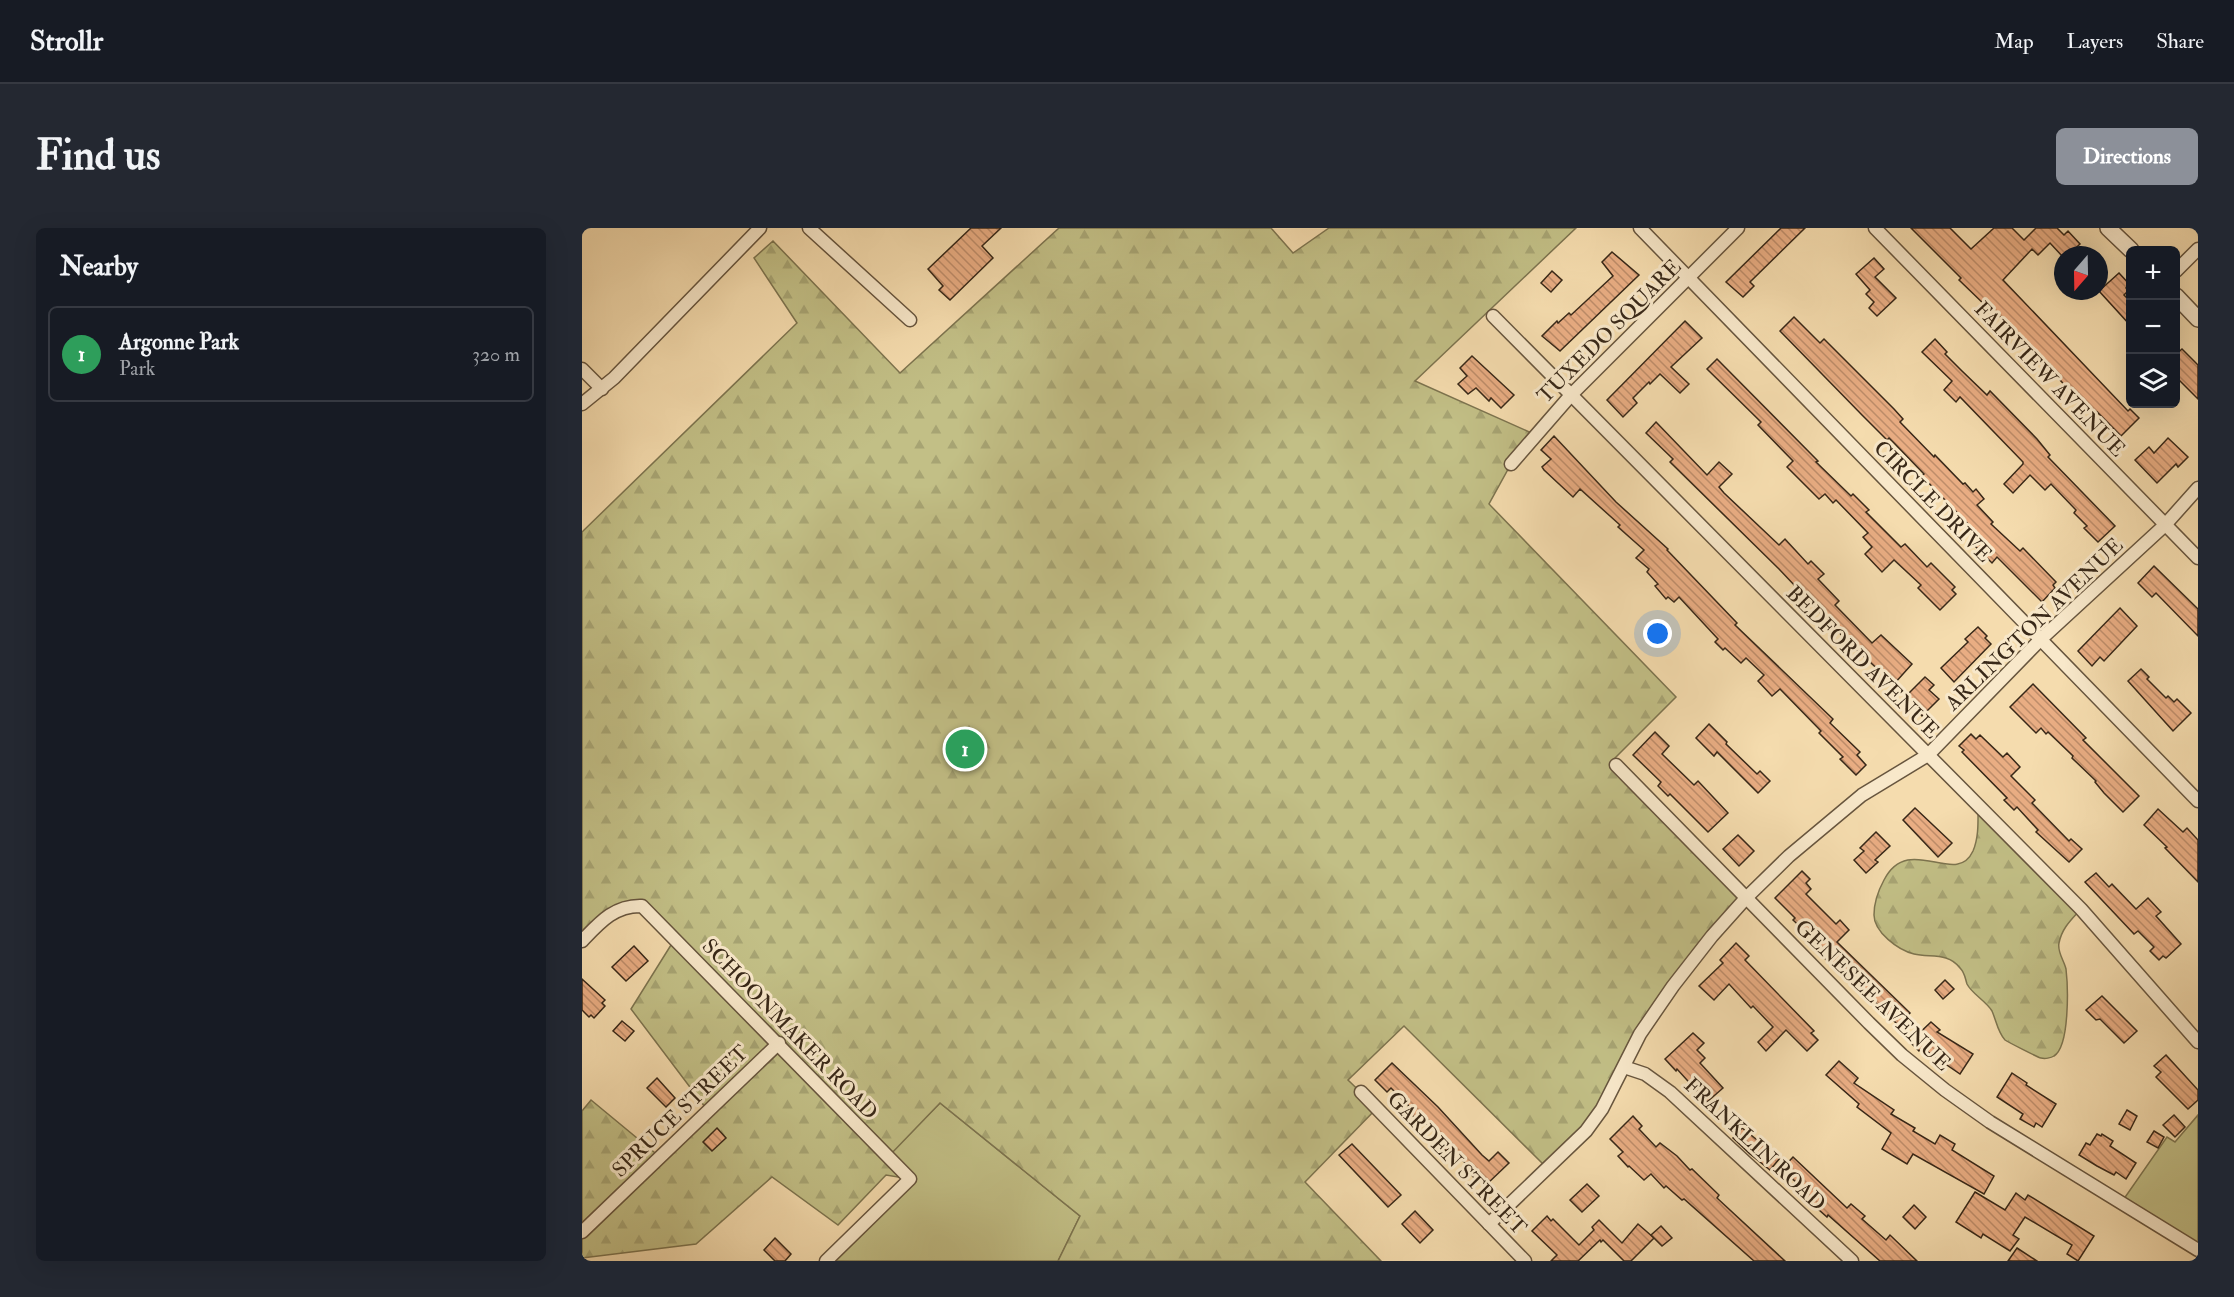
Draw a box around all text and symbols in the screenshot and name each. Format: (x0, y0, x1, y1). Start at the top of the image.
text: Strollr (30, 24, 103, 59)
text: Map (1994, 28, 2034, 55)
text: Layers (2067, 28, 2123, 55)
text: Share (2156, 28, 2204, 55)
button: Directions (2056, 128, 2198, 185)
text: Find us (36, 130, 160, 182)
north arrow (2054, 246, 2108, 300)
map controls (2126, 246, 2180, 408)
button: + (2126, 246, 2180, 300)
text: Nearby (60, 251, 138, 283)
street label: TUXEDO SQUARE (1532, 254, 1687, 409)
street label: FAIRVIEW AVENUE (1968, 296, 2131, 463)
button: − (2126, 300, 2180, 354)
text: Argonne Park (119, 328, 239, 356)
text: 1 (78, 342, 85, 367)
text: 320 m (472, 342, 520, 367)
button: layers (2126, 354, 2180, 408)
text: Park (119, 356, 155, 381)
street label: CIRCLE DRIVE (1868, 435, 1998, 568)
street label: ARLINGTON AVENUE (1939, 532, 2129, 717)
street label: BEDFORD AVENUE (1780, 580, 1945, 745)
your location (1643, 619, 1672, 648)
pin: 1 (946, 726, 985, 772)
street label: GENESEE AVENUE (1789, 914, 1956, 1077)
street label: SCHOONMAKER ROAD (696, 933, 883, 1126)
street label: SPRUCE STREET (607, 1039, 754, 1183)
street label: FRANKLIN ROAD (1678, 1072, 1831, 1217)
street label: GARDEN STREET (1381, 1086, 1532, 1241)

